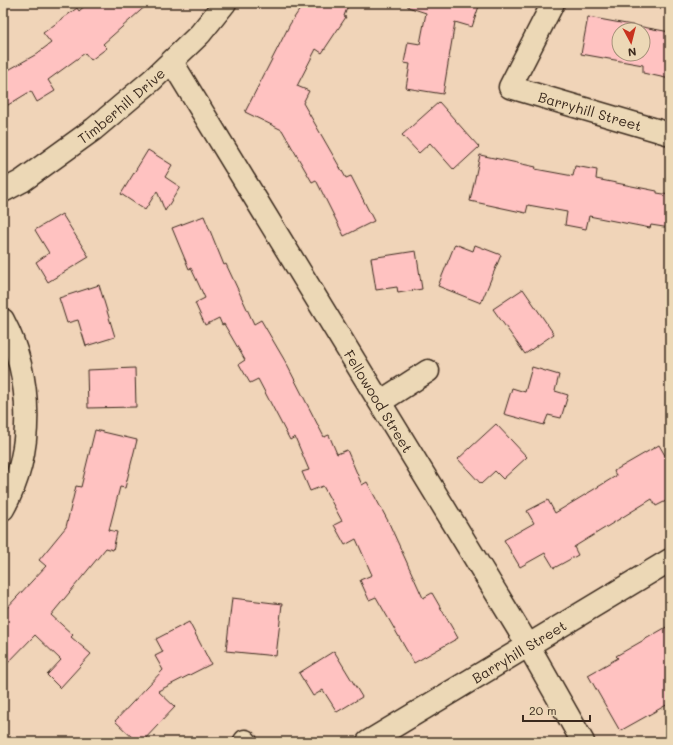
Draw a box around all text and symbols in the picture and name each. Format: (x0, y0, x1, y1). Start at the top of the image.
north arrow (611, 22, 651, 62)
text: N (627, 44, 637, 60)
street label: Timberhill Drive (73, 63, 169, 148)
street label: Barryhill Street (536, 86, 644, 135)
street label: Fellowood Street (340, 346, 418, 456)
street label: Barryhill Street (468, 615, 570, 687)
scale bar (523, 697, 590, 723)
text: 20 m (529, 702, 557, 718)

